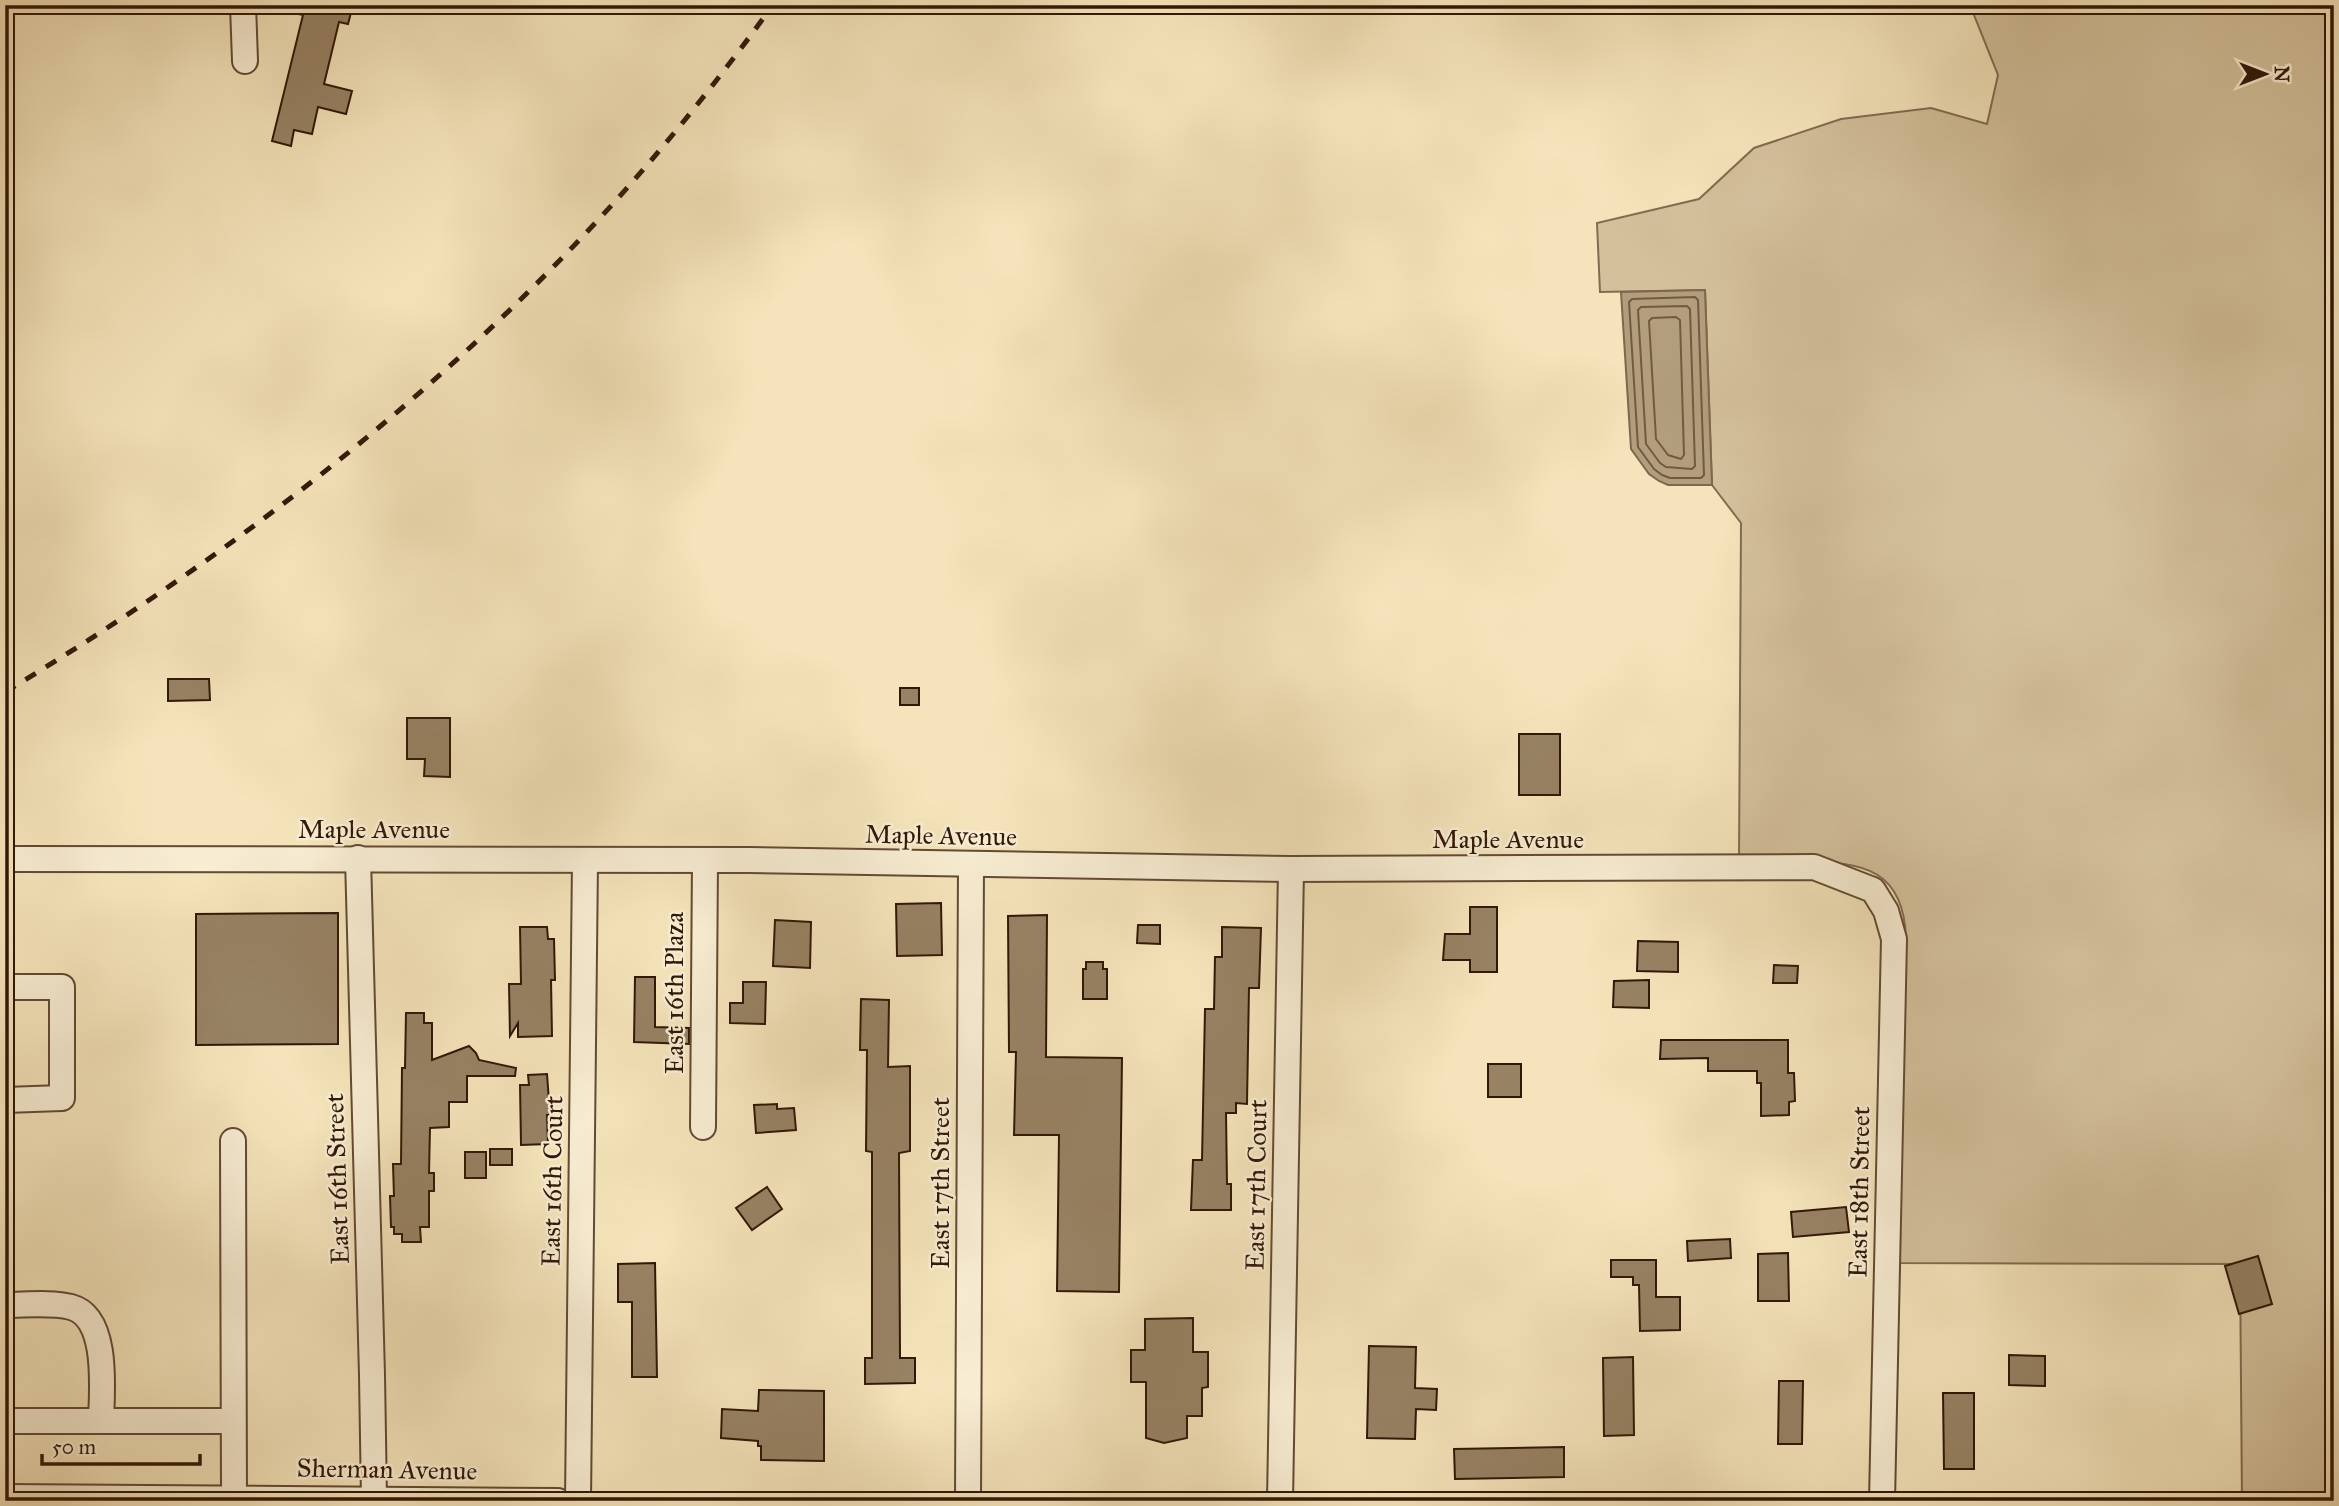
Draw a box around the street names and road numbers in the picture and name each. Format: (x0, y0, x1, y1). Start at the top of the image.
street label: Maple Avenue (298, 813, 450, 845)
street label: Maple Avenue (865, 818, 1017, 852)
street label: Maple Avenue (1432, 823, 1584, 855)
street label: East 16th Plaza (658, 912, 690, 1074)
street label: East 16th Street (318, 1093, 356, 1265)
street label: East 16th Court (535, 1095, 569, 1267)
street label: East 17th Street (924, 1097, 956, 1269)
street label: East 17th Court (1239, 1099, 1273, 1271)
street label: East 18th Street (1842, 1106, 1876, 1278)
street label: Sherman Avenue (297, 1451, 478, 1487)

